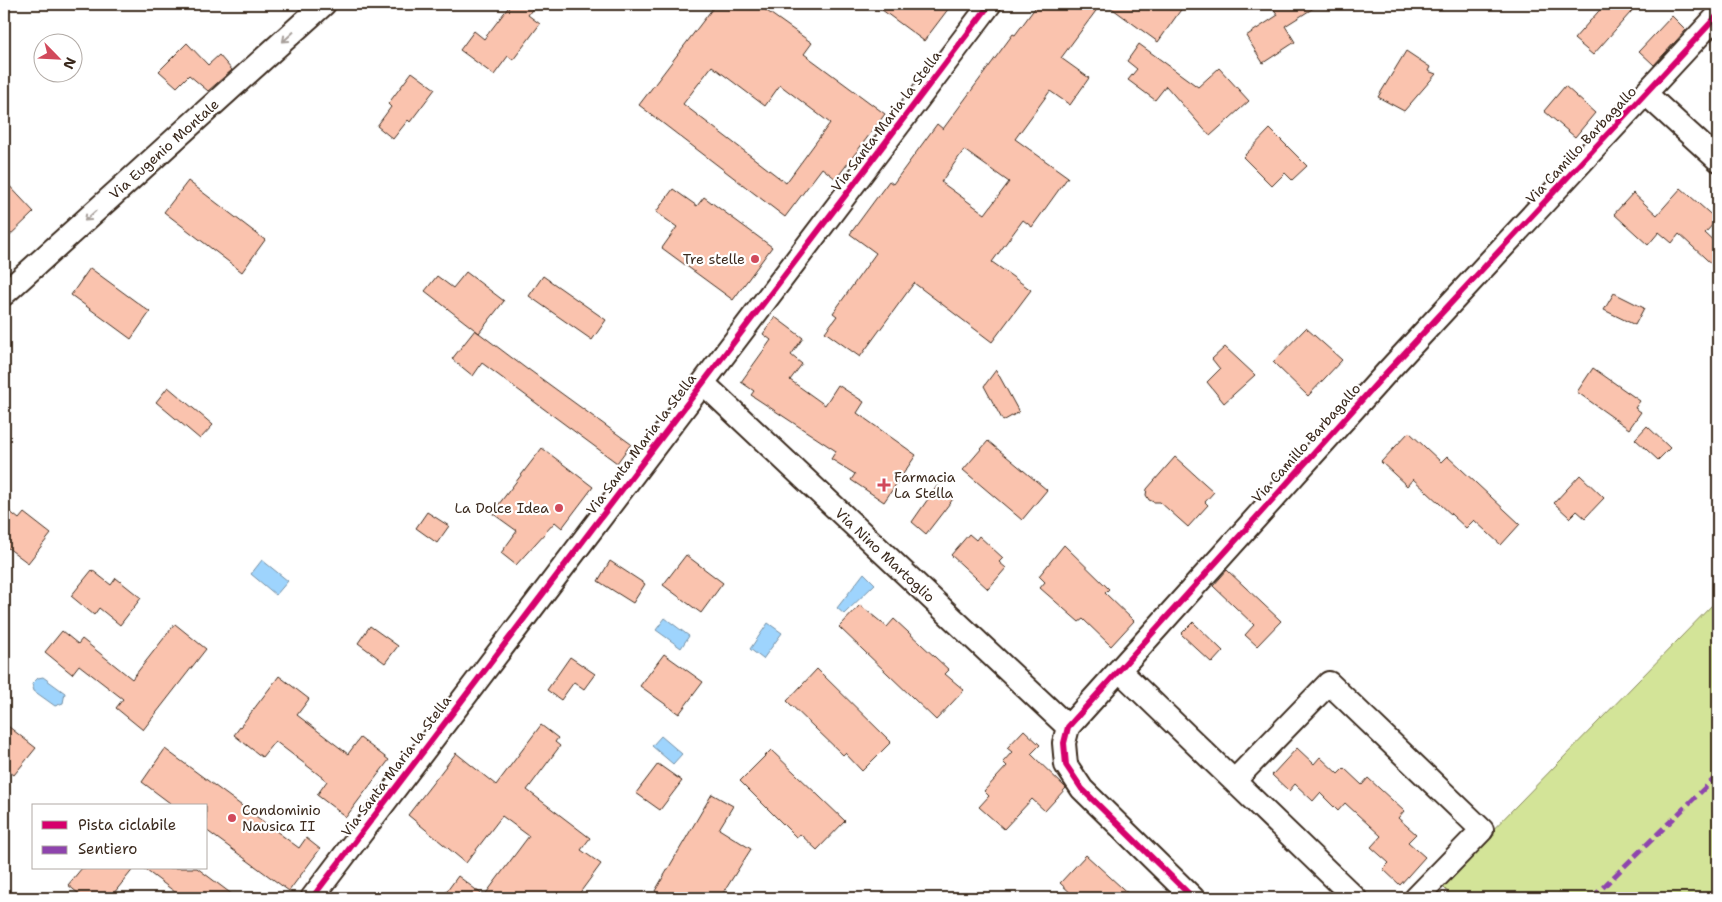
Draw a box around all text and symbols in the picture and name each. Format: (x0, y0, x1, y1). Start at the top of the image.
one-way arrow (281, 31, 294, 42)
north arrow (32, 32, 82, 82)
street label: Via Santa Maria la Stella (827, 47, 945, 195)
text: N (59, 55, 80, 72)
street label: Via Camillo Barbagallo (1522, 82, 1640, 208)
street label: Via Eugenio Montale (105, 95, 223, 203)
one-way arrow (83, 210, 96, 222)
place label: Tre stelle (683, 250, 745, 268)
marker: Tre stelle (749, 253, 761, 265)
street label: Via Santa Maria la Stella (582, 370, 700, 518)
street label: Via Camillo Barbagallo (1248, 380, 1364, 506)
place label: Farmacia La Stella (894, 468, 956, 502)
marker: Farmacia La Stella (878, 479, 890, 491)
place label: La Dolce Idea (454, 499, 549, 517)
marker: La Dolce Idea (553, 502, 565, 514)
street label: Via Nino Martoglio (831, 504, 939, 606)
street label: Via Santa Maria la Stella (337, 692, 455, 840)
place label: Condominio Nausica II (242, 801, 321, 835)
legend (32, 804, 208, 870)
marker: Condominio Nausica II (226, 812, 238, 824)
text: Pista ciclabile (78, 815, 176, 835)
text: Sentiero (78, 839, 137, 859)

